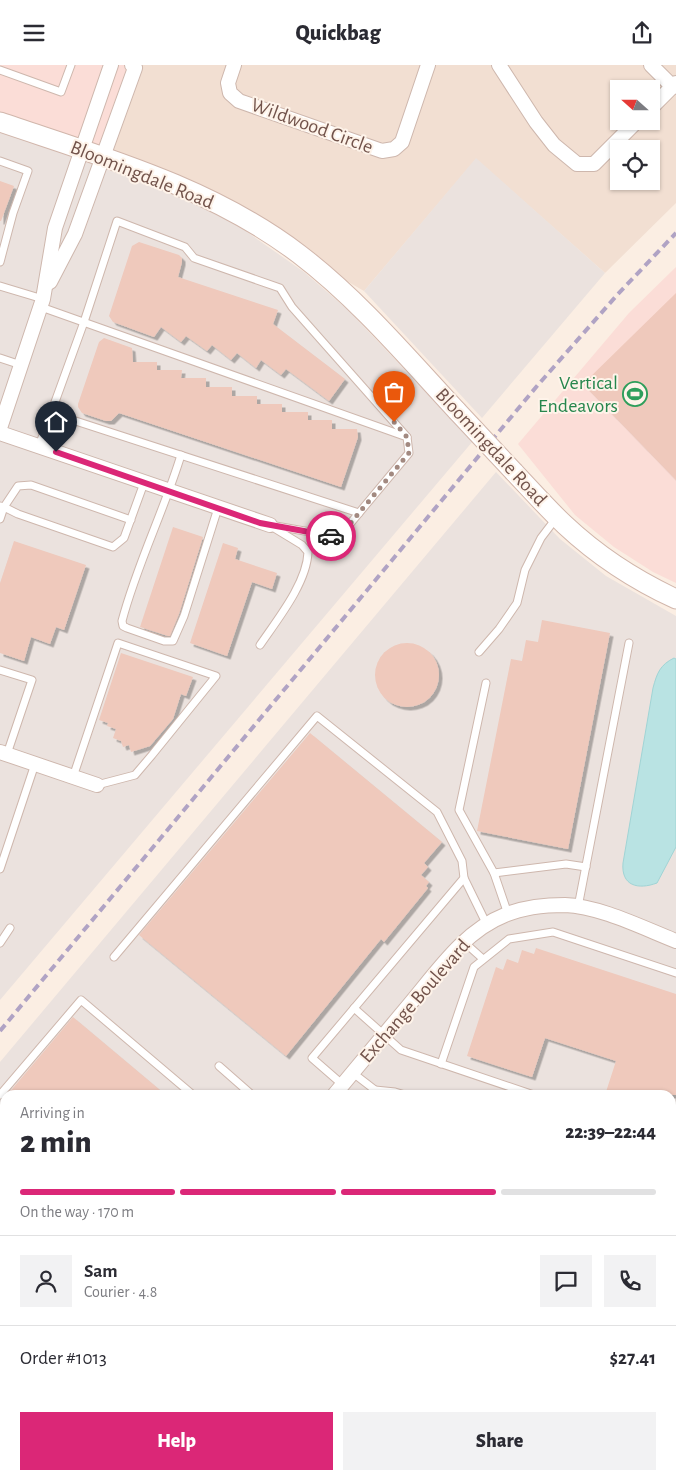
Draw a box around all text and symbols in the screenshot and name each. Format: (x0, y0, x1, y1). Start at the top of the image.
icon: menu (20, 19, 48, 47)
icon: share (628, 19, 656, 47)
text: Quickbag (295, 22, 381, 44)
north arrow (610, 80, 660, 130)
map controls (610, 80, 660, 190)
street label: Wildwood Circle (248, 95, 376, 157)
street label: Bloomingdale Road (67, 137, 217, 213)
button: locate (610, 140, 660, 190)
pin (373, 371, 415, 422)
place label: Vertical Endeavors (538, 373, 618, 416)
icon: bag (380, 378, 408, 406)
sports icon: Vertical Endeavors (622, 381, 648, 407)
street label: Bloomingdale Road (432, 384, 550, 510)
pin (35, 401, 77, 452)
icon: home (42, 408, 70, 436)
courier (306, 511, 356, 561)
icon: car (317, 522, 345, 550)
street label: Exchange Boulevard (356, 935, 474, 1067)
text: Arriving in (20, 1105, 85, 1121)
text: 22:39–22:44 (565, 1123, 656, 1142)
text: 2 min (20, 1126, 92, 1158)
text: On the way · 170 m (20, 1204, 134, 1220)
button: person (20, 1255, 72, 1307)
button: chat (540, 1255, 592, 1307)
button: phone (604, 1255, 656, 1307)
text: Sam (84, 1262, 118, 1281)
text: Courier · 4.8 (84, 1284, 157, 1300)
text: Order #1013 (20, 1349, 107, 1368)
text: $27.41 (610, 1349, 656, 1368)
button: Help (20, 1412, 333, 1470)
button: Share (343, 1412, 656, 1470)

